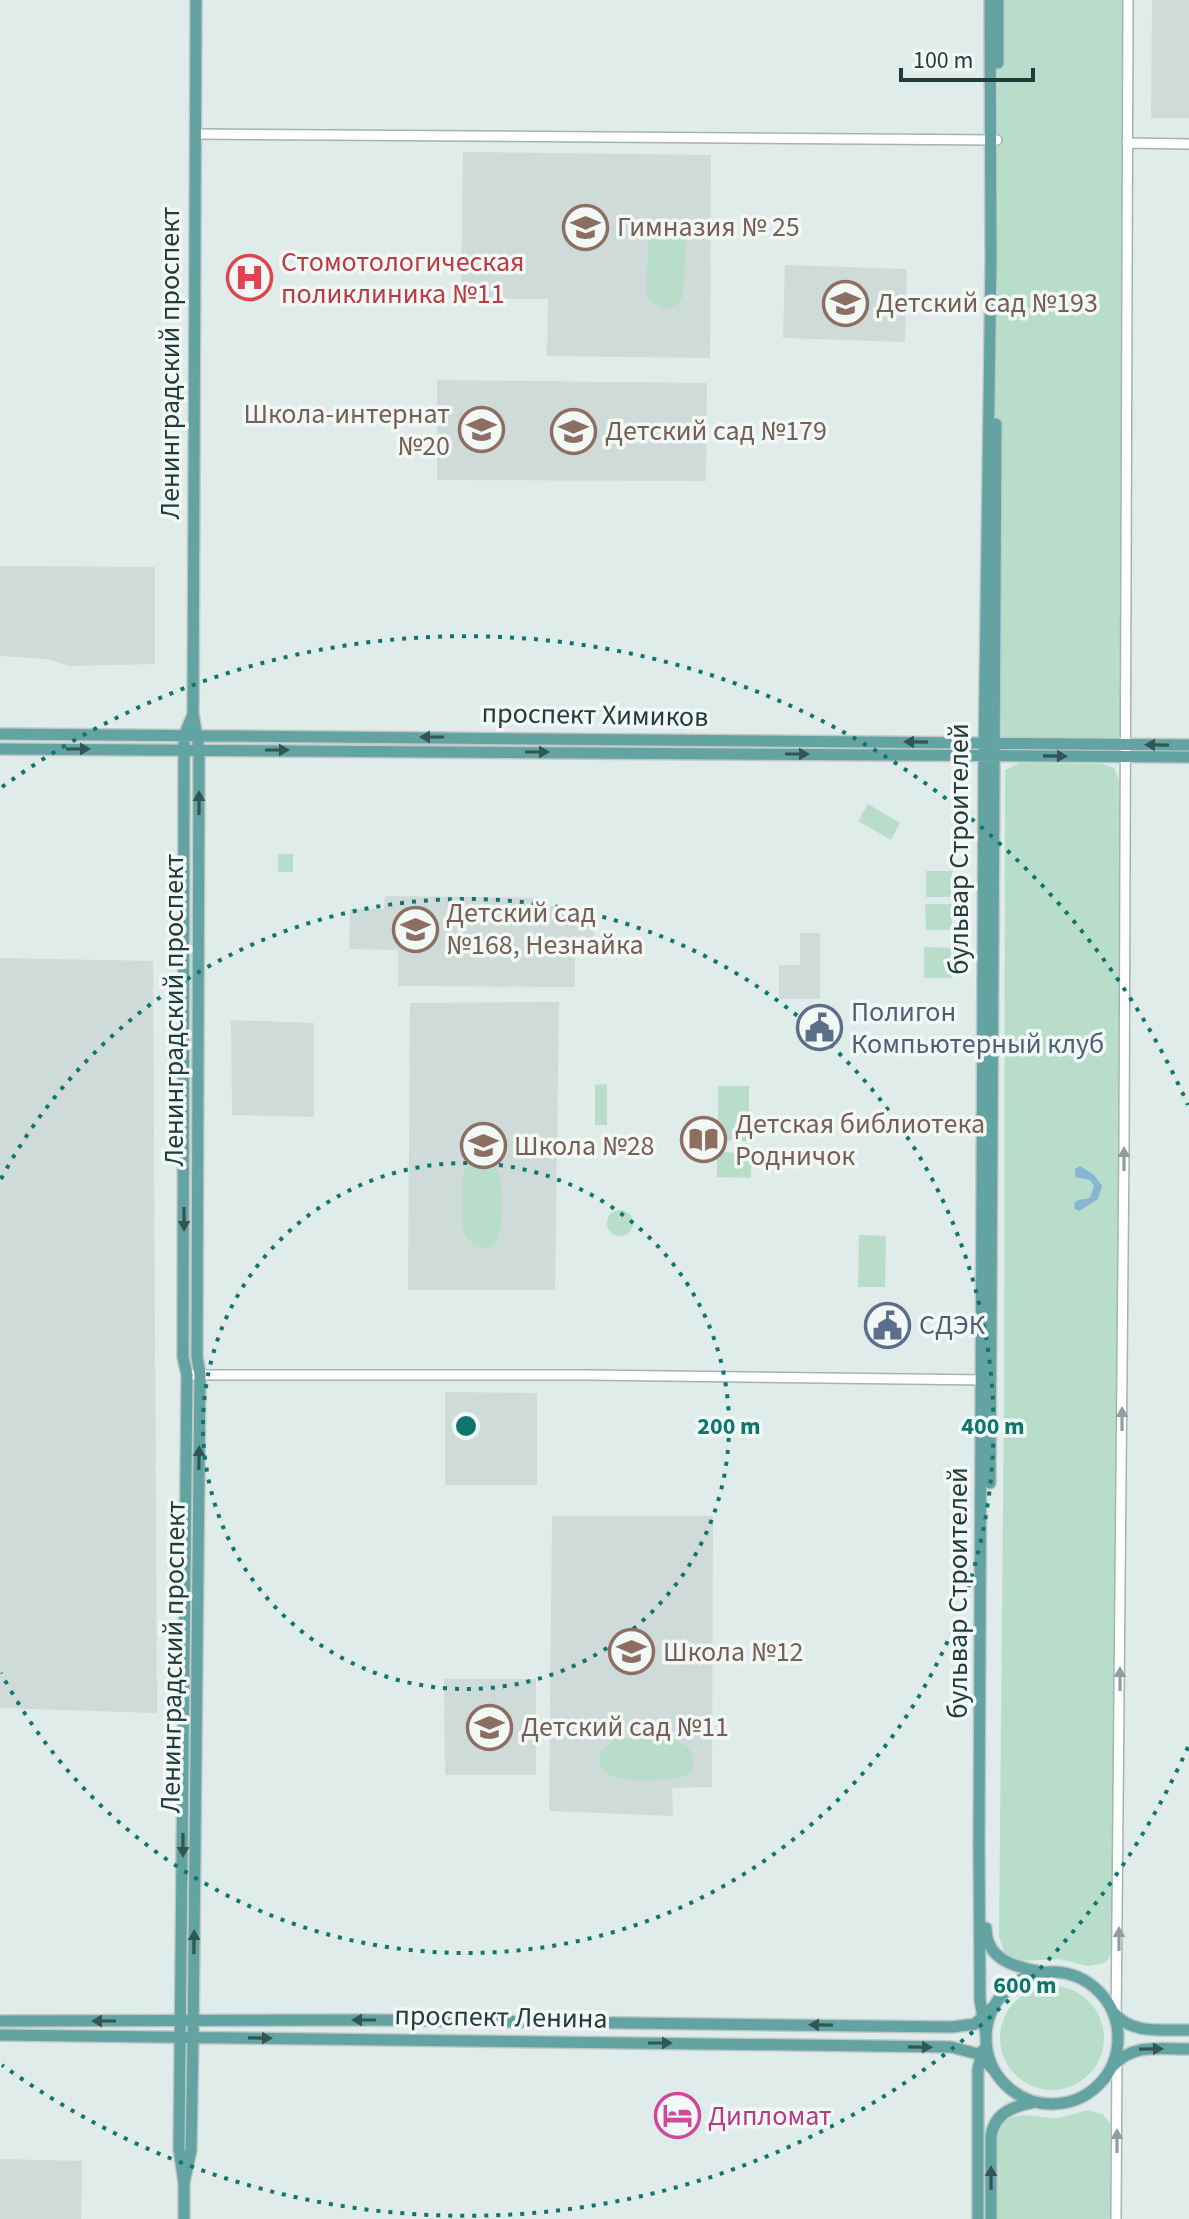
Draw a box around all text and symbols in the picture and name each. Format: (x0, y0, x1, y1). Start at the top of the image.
scale bar (901, 32, 1033, 82)
text: 100 m (913, 43, 973, 78)
school or university icon: Гимназия № 25 (562, 203, 610, 251)
street label: Ленинградский проспект (150, 206, 190, 519)
place label: Гимназия № 25 (617, 207, 800, 247)
place label: Стомотологическая поликлиника №11 (281, 242, 524, 314)
hospital icon: Стомотологическая поликлиника №11 (226, 254, 274, 302)
school or university icon: Детский сад №193 (821, 279, 869, 327)
place label: Детский сад №193 (876, 283, 1098, 323)
place label: Школа-интернат №20 (243, 394, 450, 466)
school or university icon: Школа-интернат №20 (457, 406, 505, 454)
school or university icon: Детский сад №179 (550, 407, 598, 455)
place label: Детский сад №179 (605, 411, 827, 451)
street label: проспект Химиков (481, 693, 709, 737)
street label: бульвар Строителей (939, 723, 979, 975)
one-way arrow (419, 731, 444, 743)
one-way arrow (903, 736, 928, 748)
one-way arrow (1144, 738, 1169, 751)
one-way arrow (66, 743, 91, 755)
one-way arrow (265, 744, 290, 756)
one-way arrow (525, 746, 550, 758)
one-way arrow (785, 748, 810, 760)
one-way arrow (1043, 750, 1068, 763)
one-way arrow (193, 790, 205, 815)
street label: Ленинградский проспект (154, 853, 194, 1166)
place label: Детский сад №168, Незнайка (446, 893, 644, 965)
school or university icon: Детский сад №168, Незнайка (391, 905, 439, 953)
place label: Полигон Компьютерный клуб (851, 992, 1104, 1064)
public building icon: Полигон Компьютерный клуб (796, 1004, 844, 1052)
place label: Детская библиотека Родничок (735, 1104, 985, 1176)
library icon: Детская библиотека Родничок (680, 1116, 728, 1164)
school or university icon: Школа №28 (459, 1122, 507, 1170)
place label: Школа №28 (514, 1126, 655, 1166)
one-way arrow (1118, 1146, 1130, 1171)
one-way arrow (178, 1207, 190, 1232)
public building icon: СДЭК (864, 1301, 912, 1349)
place label: СДЭК (919, 1305, 986, 1345)
one-way arrow (1116, 1406, 1128, 1431)
text: 200 m (697, 1409, 761, 1444)
text: 400 m (961, 1409, 1025, 1444)
centre of rings (452, 1412, 480, 1440)
one-way arrow (193, 1445, 205, 1470)
street label: бульвар Строителей (938, 1467, 978, 1719)
street label: Ленинградский проспект (150, 1500, 196, 1814)
school or university icon: Школа №12 (608, 1628, 656, 1676)
place label: Школа №12 (663, 1632, 804, 1672)
one-way arrow (1114, 1666, 1126, 1691)
school or university icon: Детский сад №11 (466, 1703, 514, 1751)
place label: Детский сад №11 (521, 1707, 729, 1747)
one-way arrow (177, 1833, 189, 1858)
one-way arrow (1113, 1926, 1125, 1951)
one-way arrow (188, 1929, 200, 1954)
text: 600 m (993, 1968, 1057, 2003)
street label: проспект Ленина (394, 1995, 608, 2039)
one-way arrow (351, 2014, 376, 2026)
one-way arrow (91, 2015, 116, 2027)
one-way arrow (808, 2019, 833, 2032)
one-way arrow (248, 2032, 273, 2044)
one-way arrow (648, 2037, 673, 2049)
one-way arrow (908, 2040, 933, 2053)
one-way arrow (1139, 2043, 1164, 2056)
hotel icon: Дипломат (653, 2092, 701, 2140)
place label: Дипломат (708, 2096, 832, 2136)
one-way arrow (1111, 2128, 1123, 2153)
one-way arrow (985, 2165, 997, 2190)

